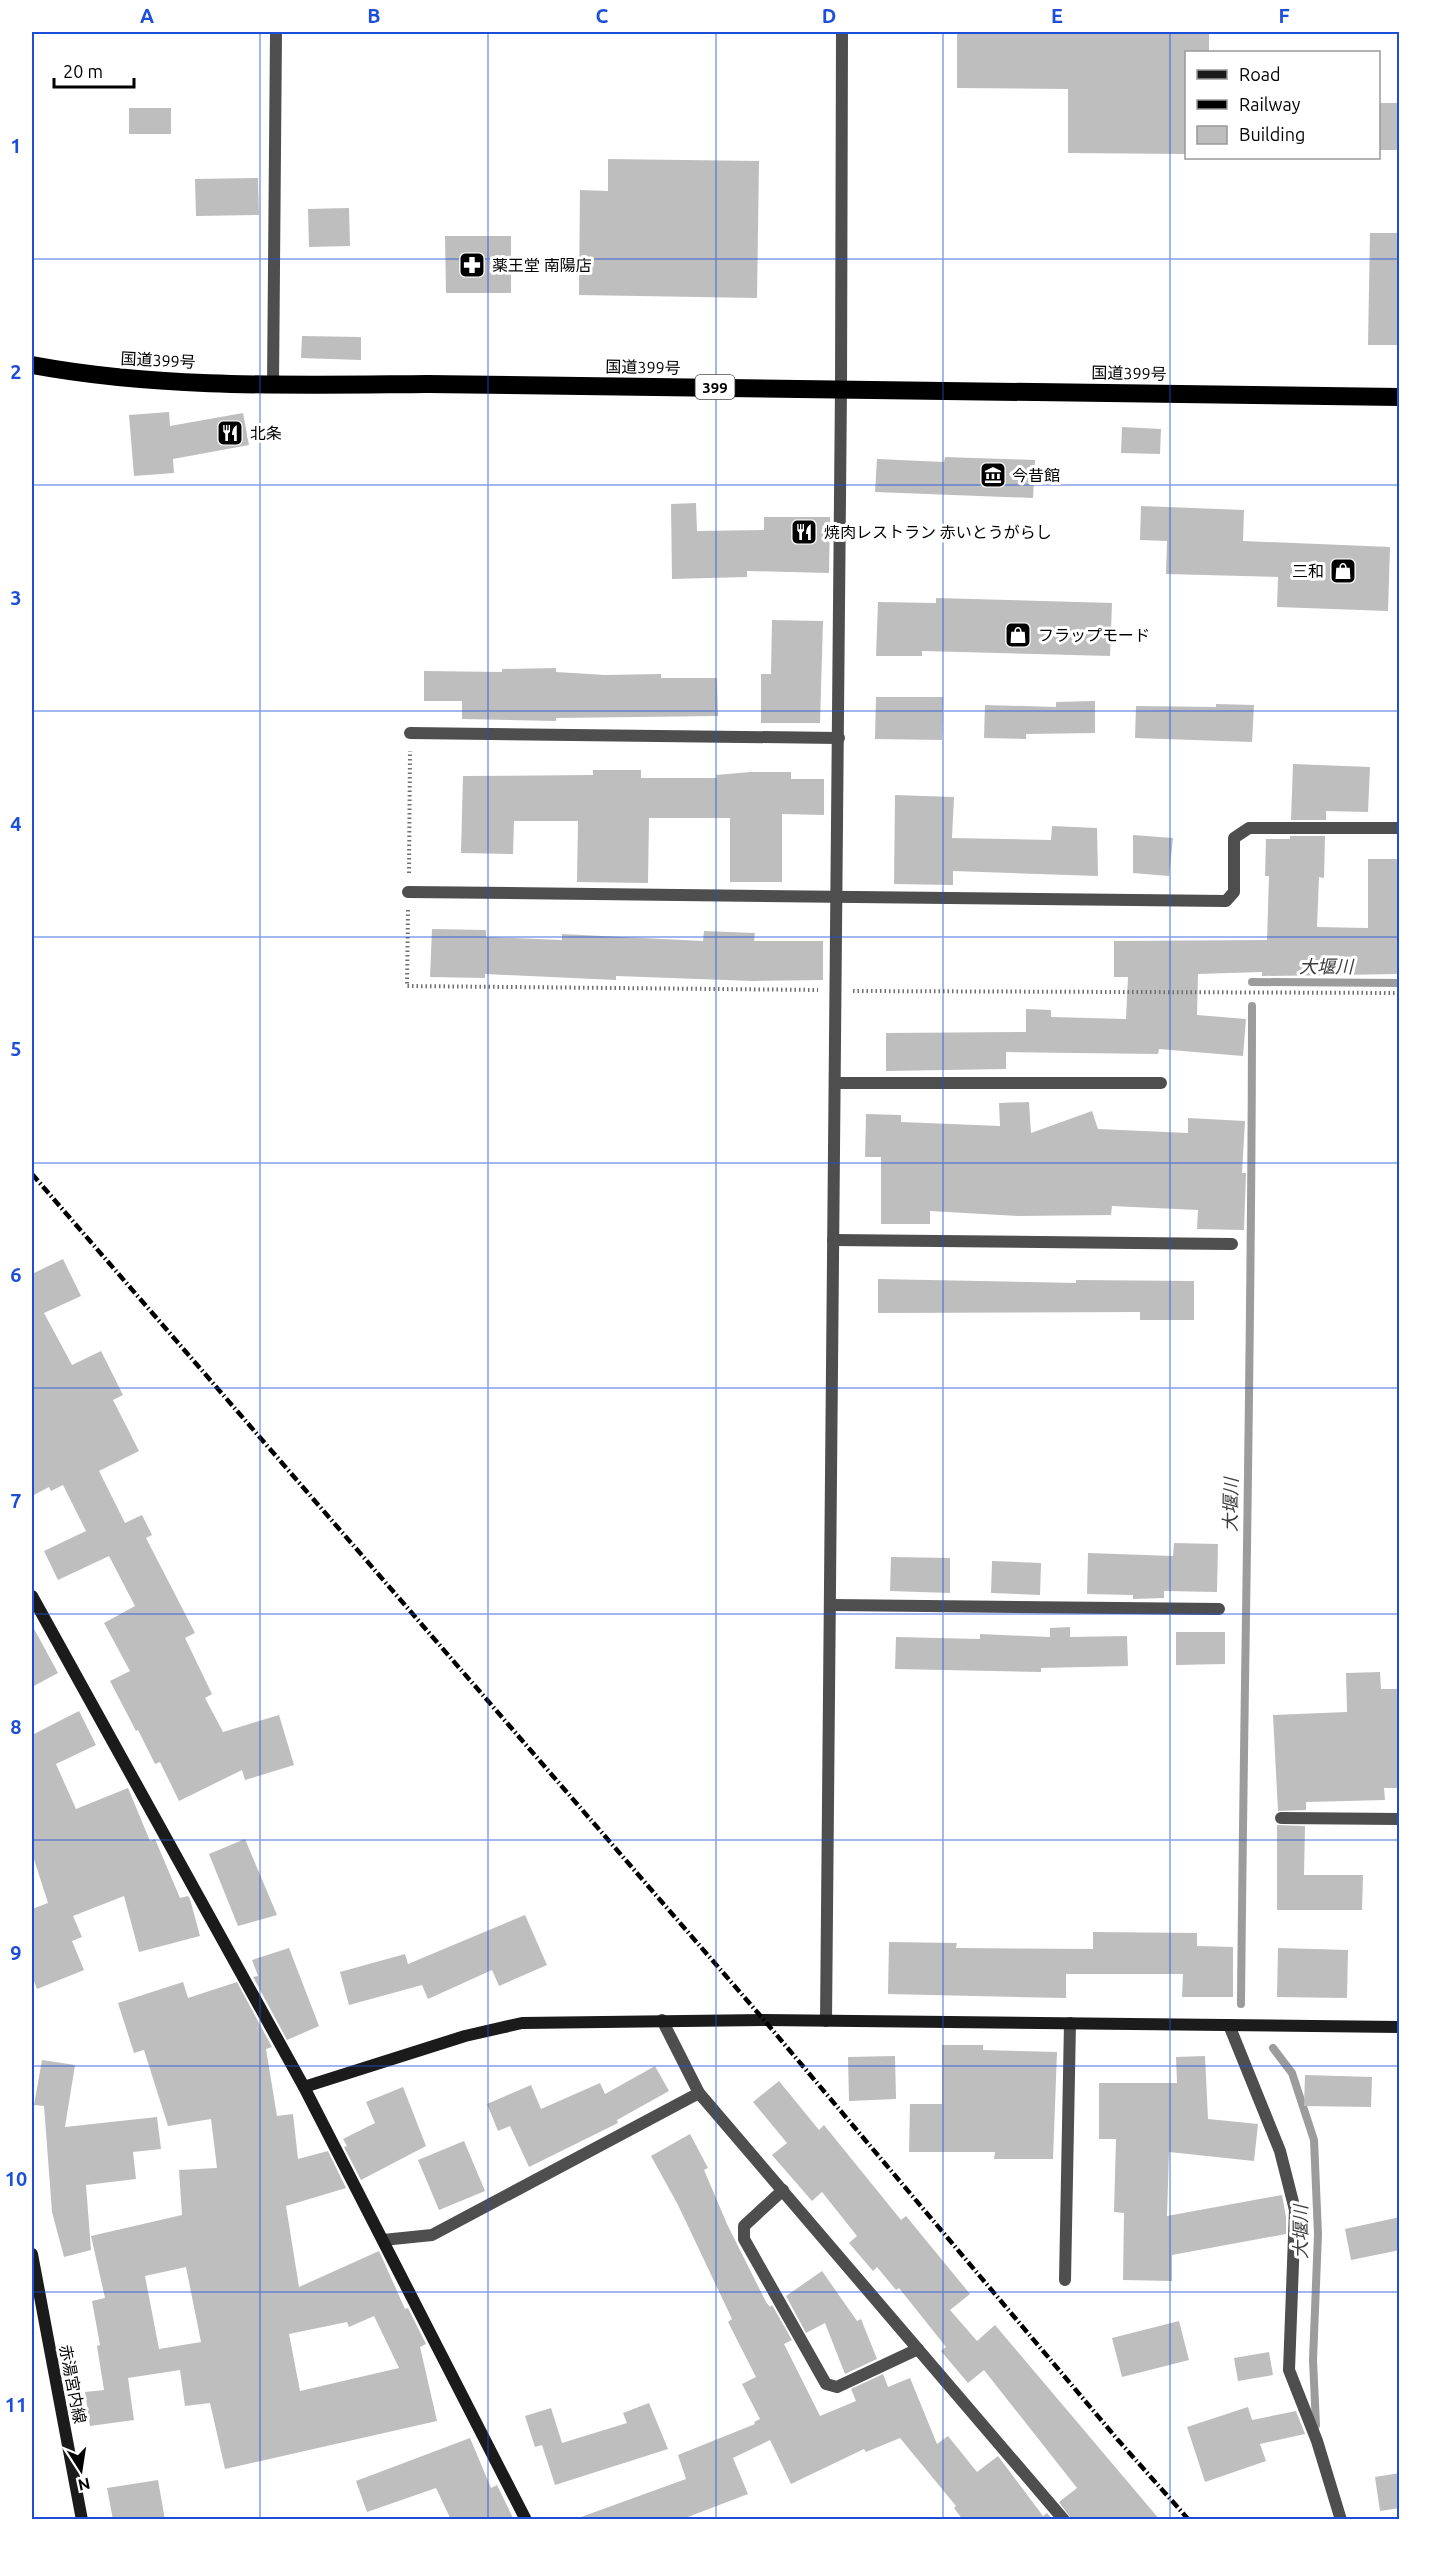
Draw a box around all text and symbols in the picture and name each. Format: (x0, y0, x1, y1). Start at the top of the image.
text: A (140, 4, 154, 27)
text: B (367, 4, 381, 27)
text: C (596, 4, 609, 27)
text: D (822, 4, 836, 27)
text: E (1051, 4, 1063, 27)
text: F (1278, 4, 1290, 27)
scale bar (54, 51, 134, 89)
legend (1185, 51, 1380, 159)
text: 20 m (63, 61, 103, 81)
text: Road (1239, 64, 1281, 84)
text: Railway (1239, 94, 1301, 114)
text: Building (1239, 124, 1305, 144)
text: 1 (10, 134, 22, 157)
pharmacy icon: 薬王堂 南陽店 (457, 250, 487, 280)
place label: 薬王堂 南陽店 (492, 256, 592, 274)
street label: 国道399号 (120, 349, 196, 371)
street label: 国道399号 (605, 357, 681, 377)
text: 2 (10, 360, 22, 383)
street label: 国道399号 (1091, 363, 1167, 383)
road number: 399 (696, 375, 734, 399)
restaurant icon: 北条 (215, 418, 245, 448)
place label: 北条 (250, 424, 282, 442)
museum icon: 今昔館 (978, 460, 1008, 490)
place label: 今昔館 (1012, 466, 1060, 484)
restaurant icon: 焼肉レストラン 赤いとうがらし (789, 517, 819, 547)
place label: 焼肉レストラン 赤いとうがらし (824, 523, 1052, 541)
shop icon: 三和 (1328, 556, 1358, 586)
place label: 三和 (1292, 562, 1324, 580)
text: 3 (10, 586, 22, 609)
shop icon: フラップモード (1003, 620, 1033, 650)
place label: フラップモード (1038, 626, 1150, 644)
text: 4 (10, 812, 22, 835)
water label: 大堰川 (1299, 956, 1355, 976)
text: 5 (10, 1037, 22, 1060)
text: 6 (10, 1263, 22, 1286)
water label: 大堰川 (1220, 1476, 1241, 1532)
text: 7 (10, 1489, 22, 1512)
text: 8 (10, 1715, 22, 1738)
text: 9 (10, 1941, 22, 1964)
text: 10 (5, 2167, 27, 2190)
water label: 大堰川 (1290, 2203, 1310, 2259)
street label: 赤湯宮内線 (57, 2343, 89, 2425)
text: 11 (5, 2393, 27, 2416)
north arrow (51, 2440, 111, 2500)
text: N (76, 2475, 92, 2495)

